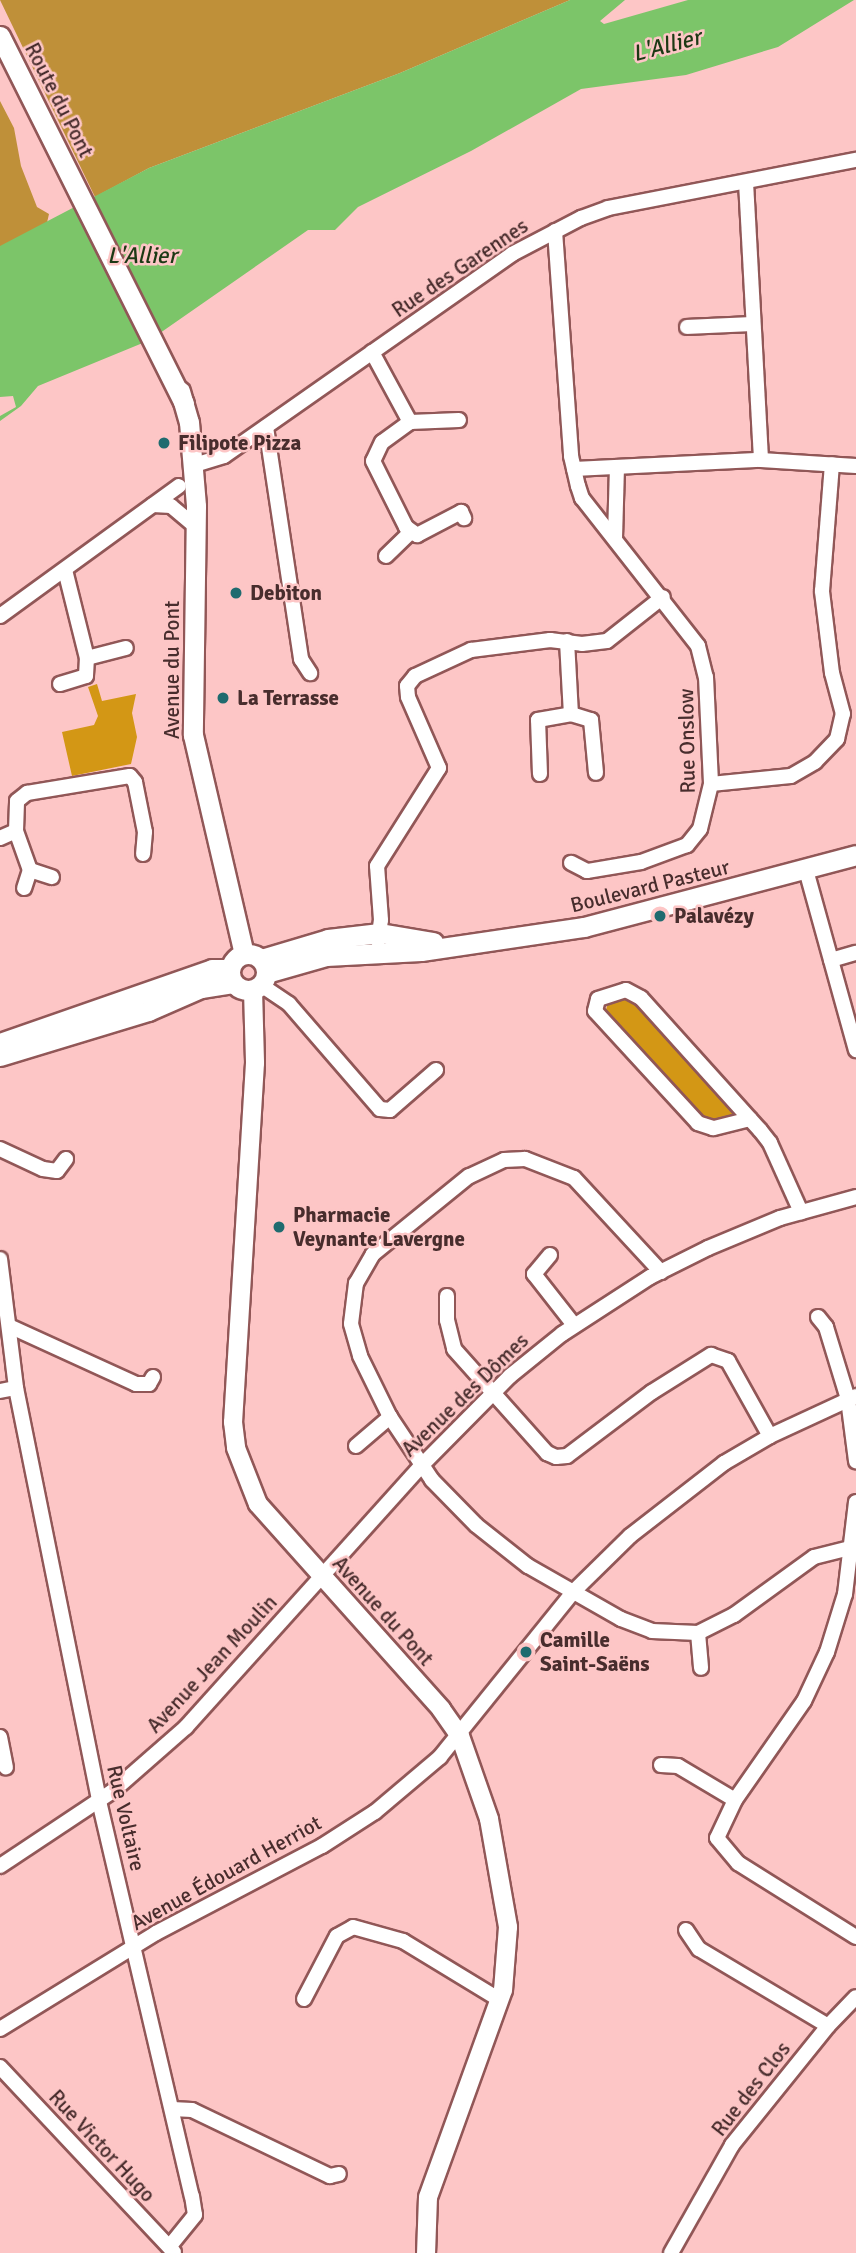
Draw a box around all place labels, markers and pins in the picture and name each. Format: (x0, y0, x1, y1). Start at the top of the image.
place label: Filipote Pizza (178, 430, 301, 456)
marker: Filipote Pizza (156, 435, 172, 451)
place label: Debiton (250, 580, 322, 606)
marker: Debiton (228, 585, 244, 601)
place label: La Terrasse (237, 685, 339, 711)
marker: La Terrasse (215, 690, 231, 706)
place label: Palavézy (674, 903, 754, 929)
marker: Palavézy (652, 908, 668, 924)
place label: Pharmacie Veynante Lavergne (293, 1202, 465, 1252)
marker: Pharmacie Veynante Lavergne (271, 1219, 287, 1235)
place label: Camille Saint-Saëns (540, 1627, 650, 1677)
marker: Camille Saint-Saëns (518, 1644, 534, 1660)

